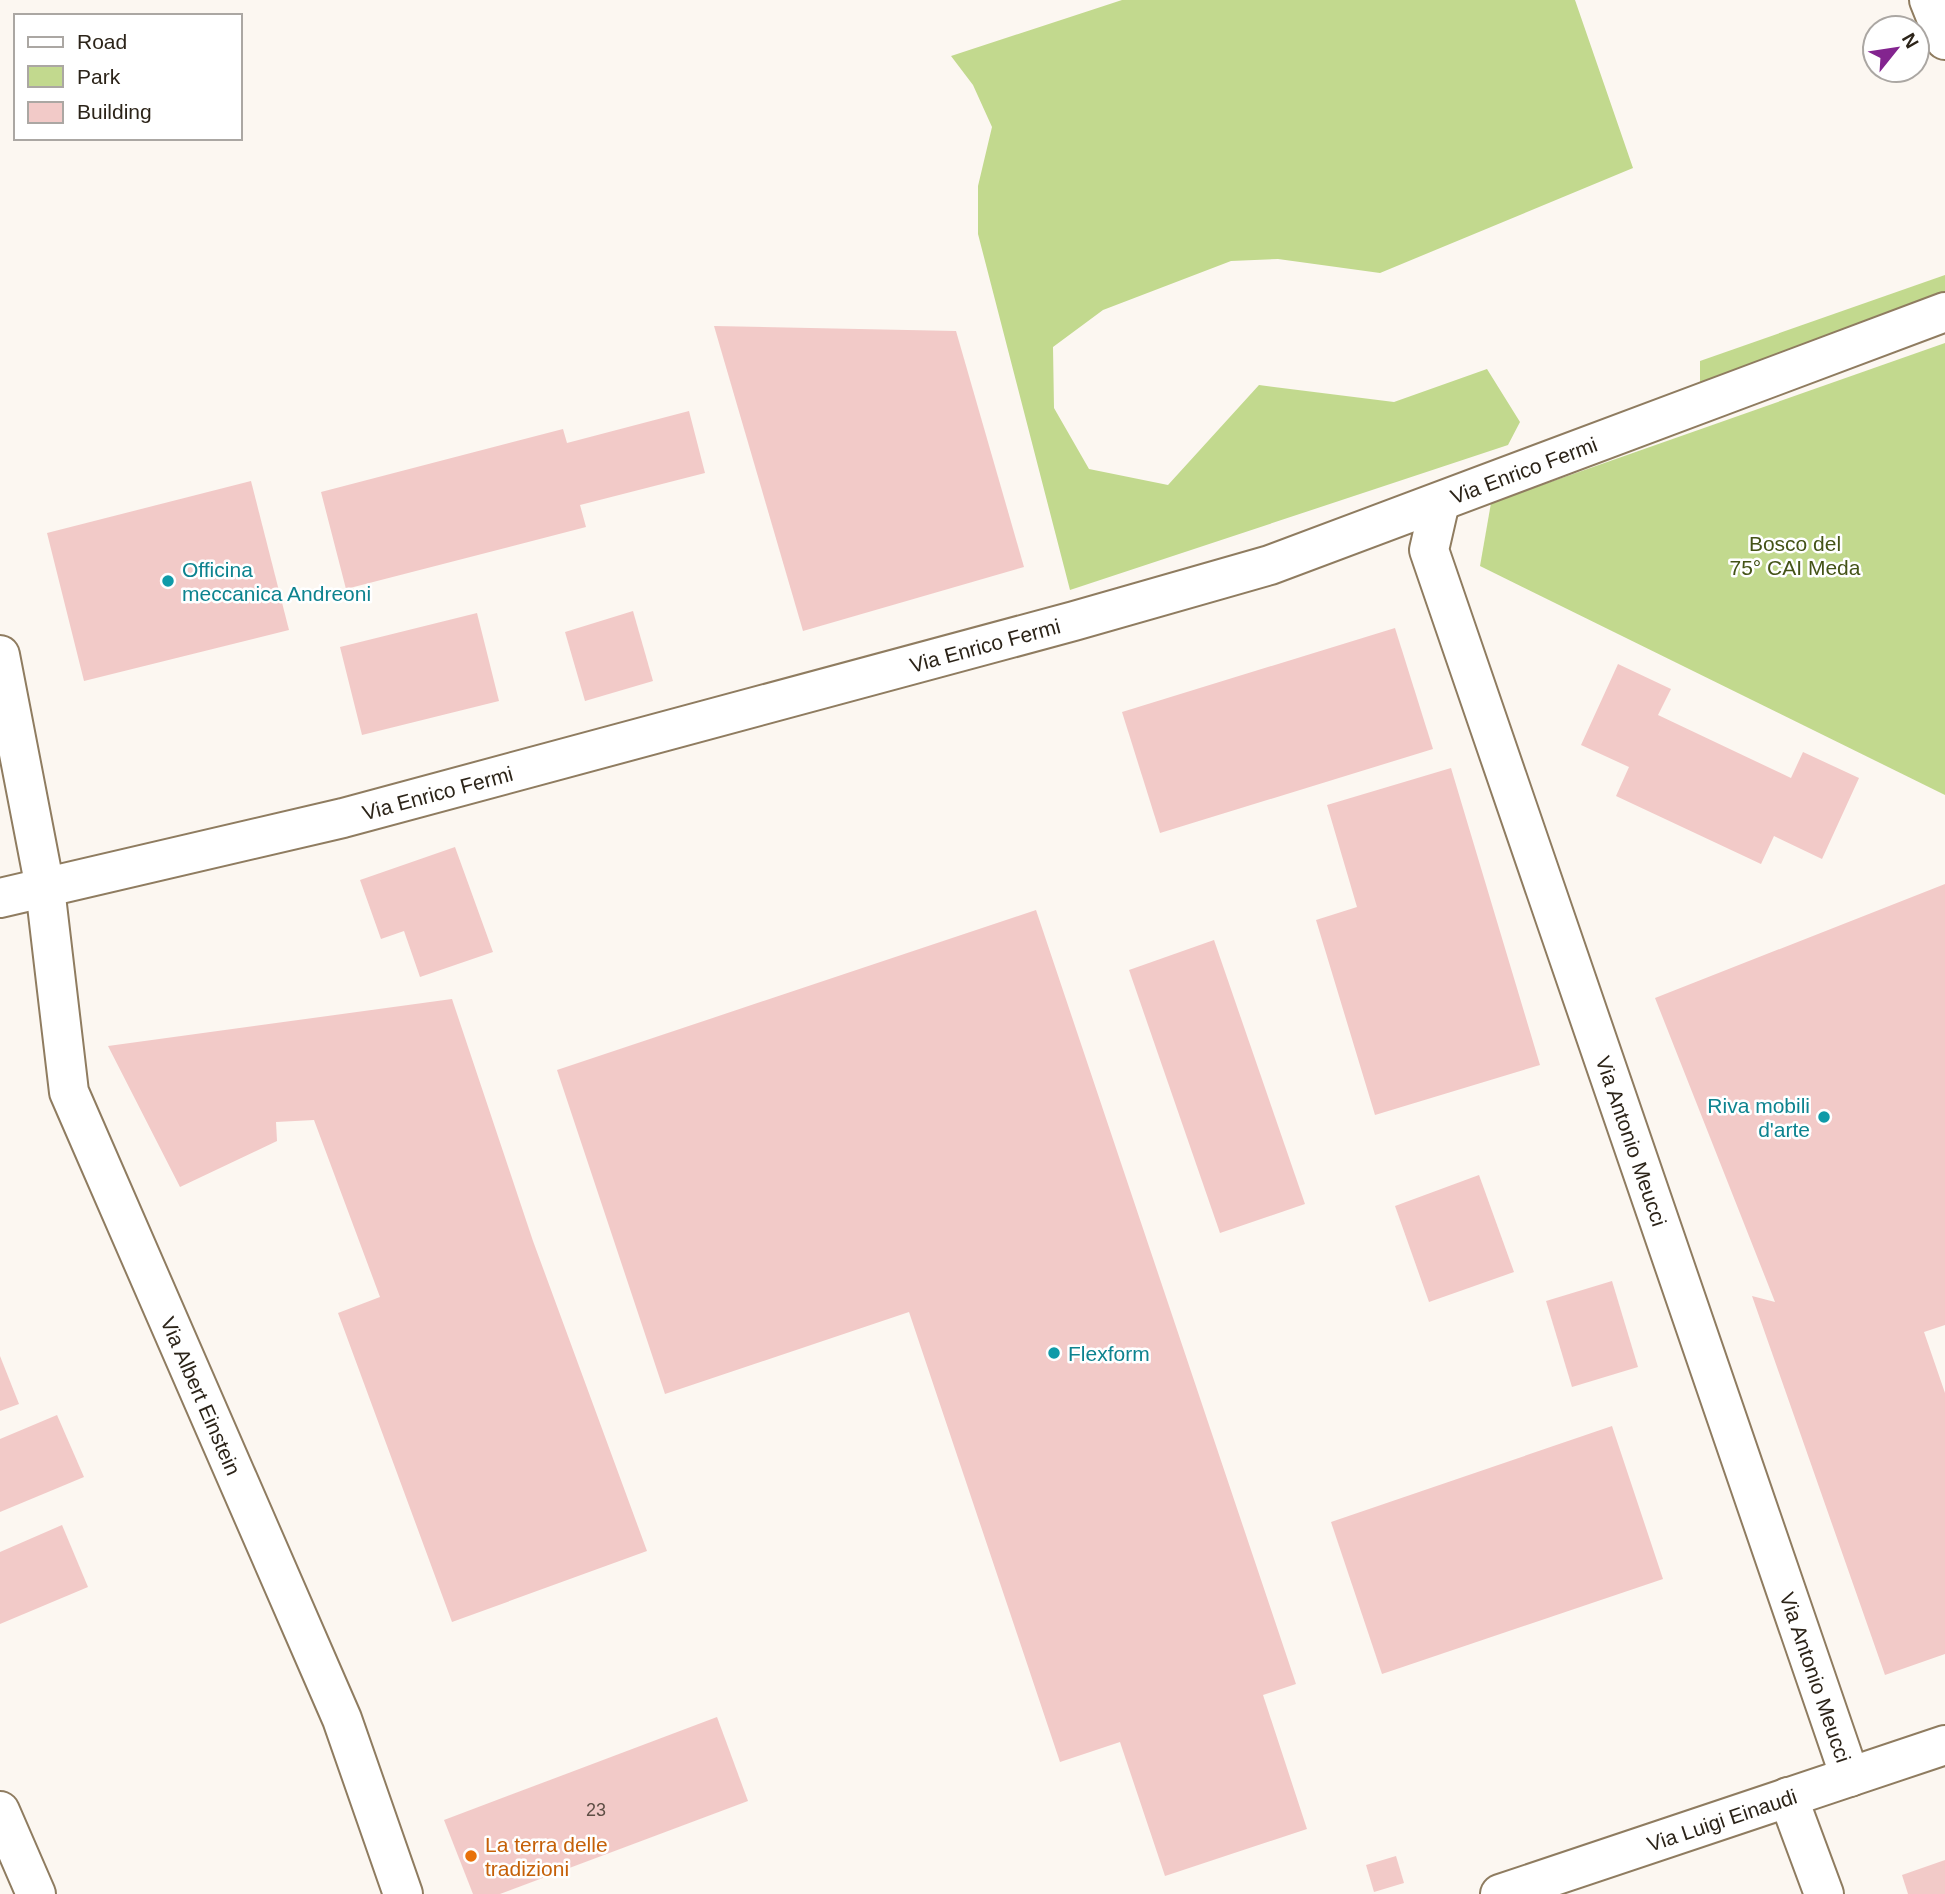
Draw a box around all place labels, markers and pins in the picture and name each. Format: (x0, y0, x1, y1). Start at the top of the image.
place label: Officina meccanica Andreoni (182, 558, 371, 605)
marker: Officina meccanica Andreoni (160, 573, 176, 589)
place label: Riva mobili d'arte (1707, 1094, 1810, 1141)
marker: Riva mobili d'arte (1816, 1109, 1832, 1125)
place label: Flexform (1068, 1342, 1150, 1365)
marker: Flexform (1046, 1345, 1062, 1361)
place label: La terra delle tradizioni (485, 1833, 608, 1880)
marker: La terra delle tradizioni (463, 1848, 479, 1864)

